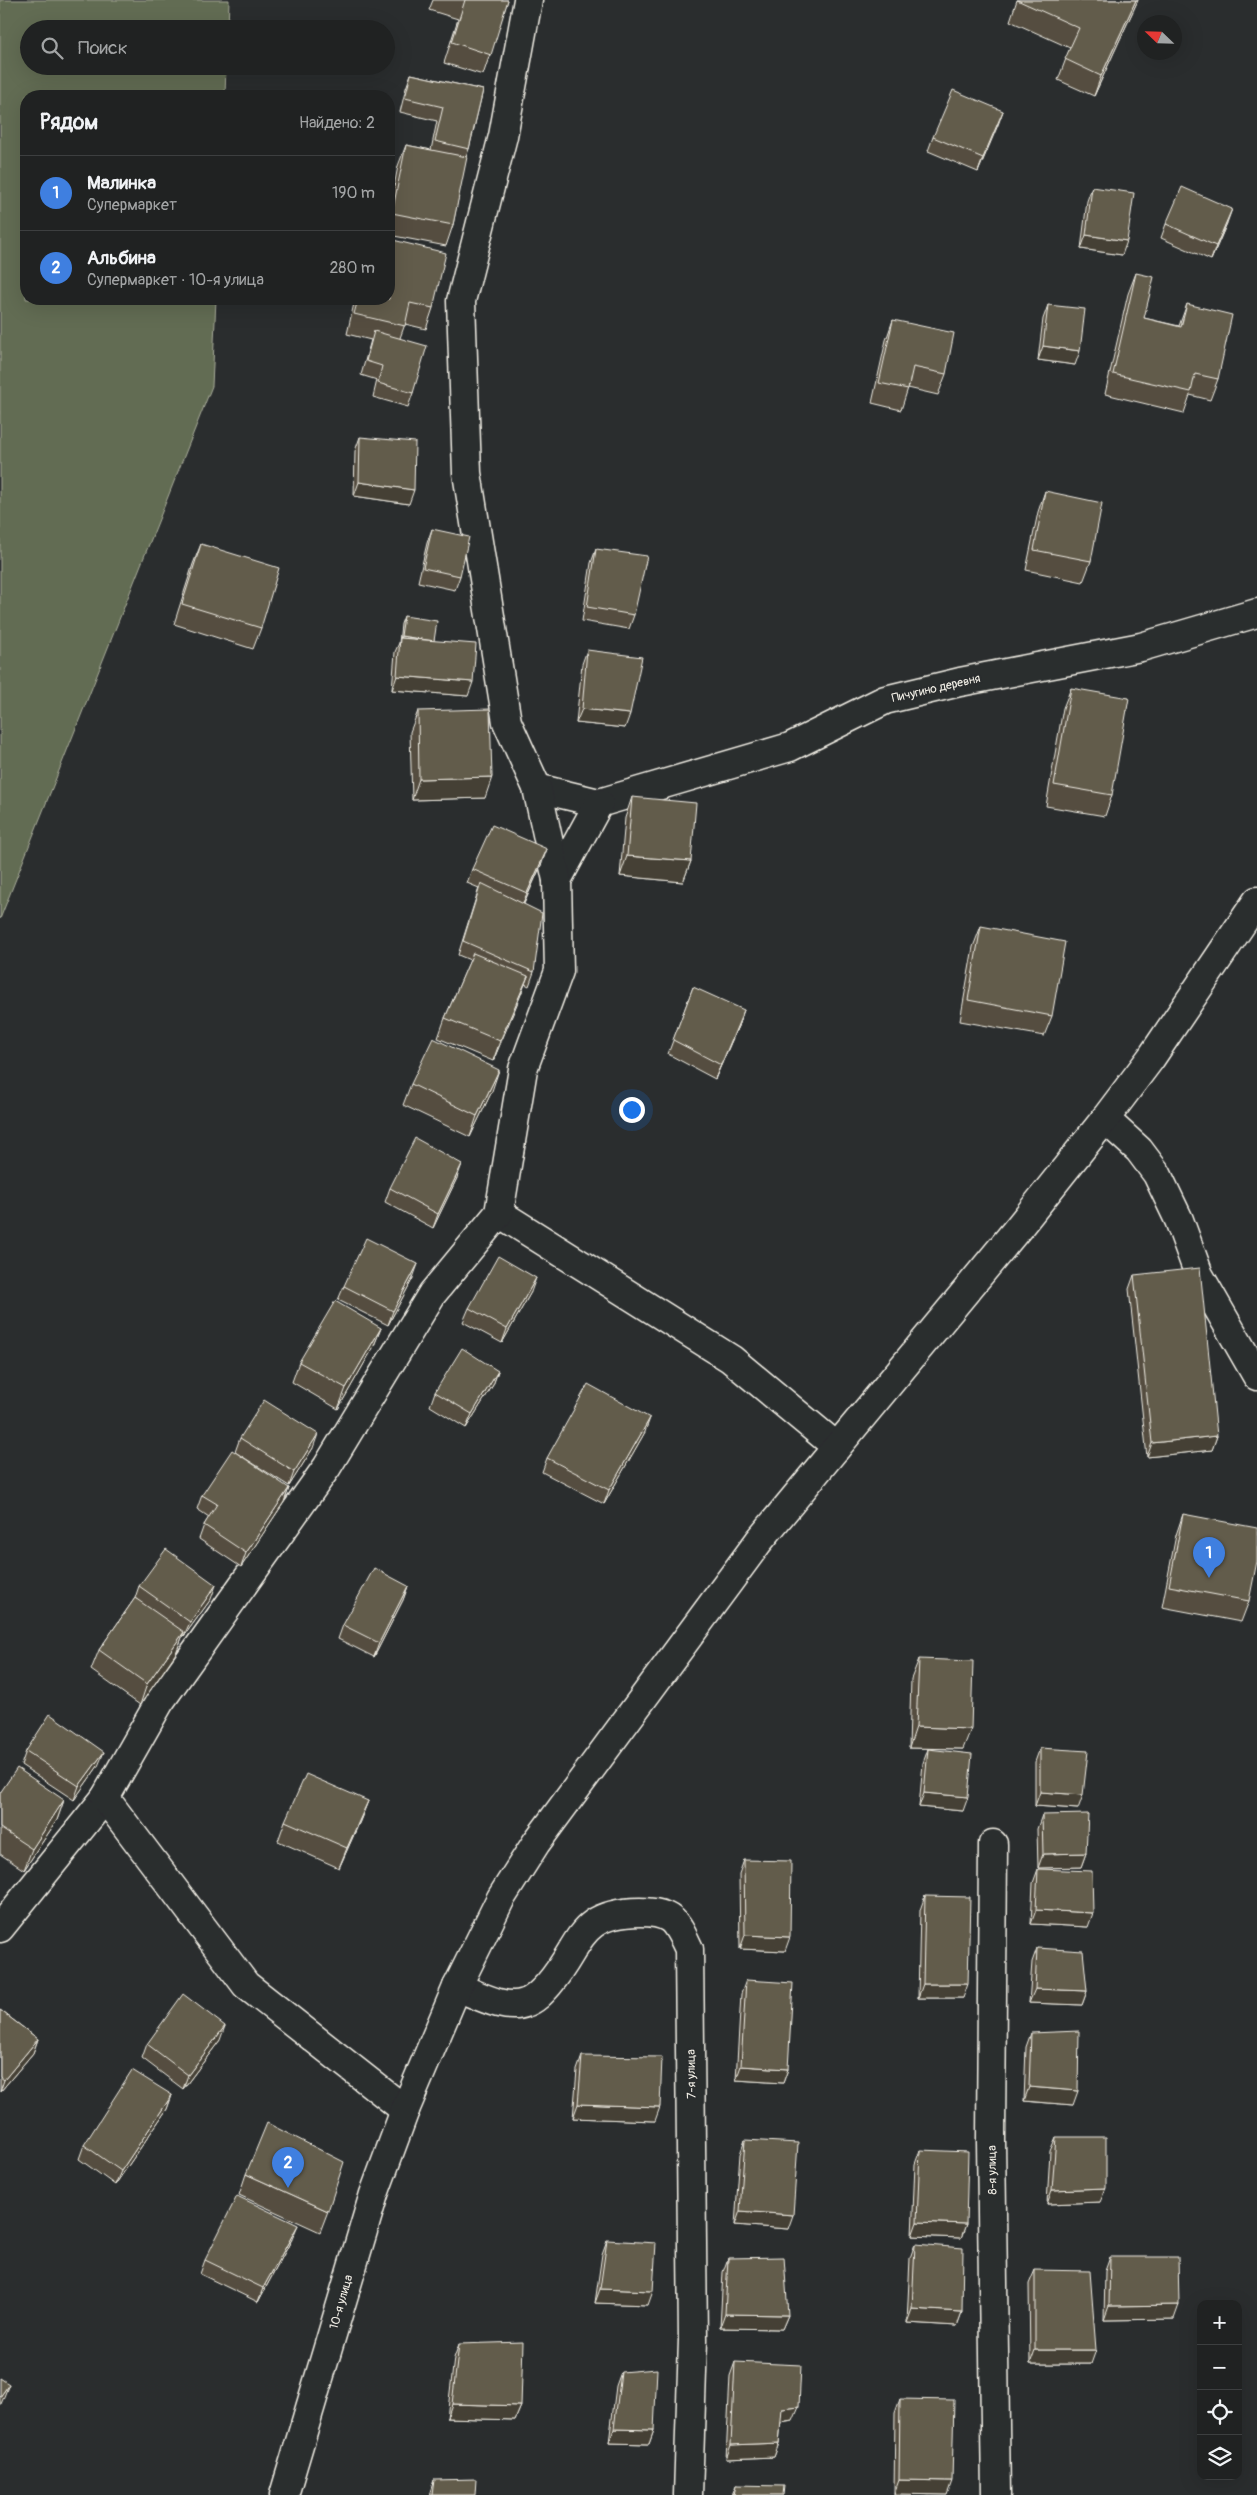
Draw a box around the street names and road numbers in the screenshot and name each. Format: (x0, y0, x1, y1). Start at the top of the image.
street label: Пичугино деревня (890, 671, 982, 706)
street label: 7-я улица (684, 2049, 699, 2099)
street label: 8-я улица (985, 2145, 1000, 2195)
street label: 10-я улица (327, 2273, 357, 2331)

